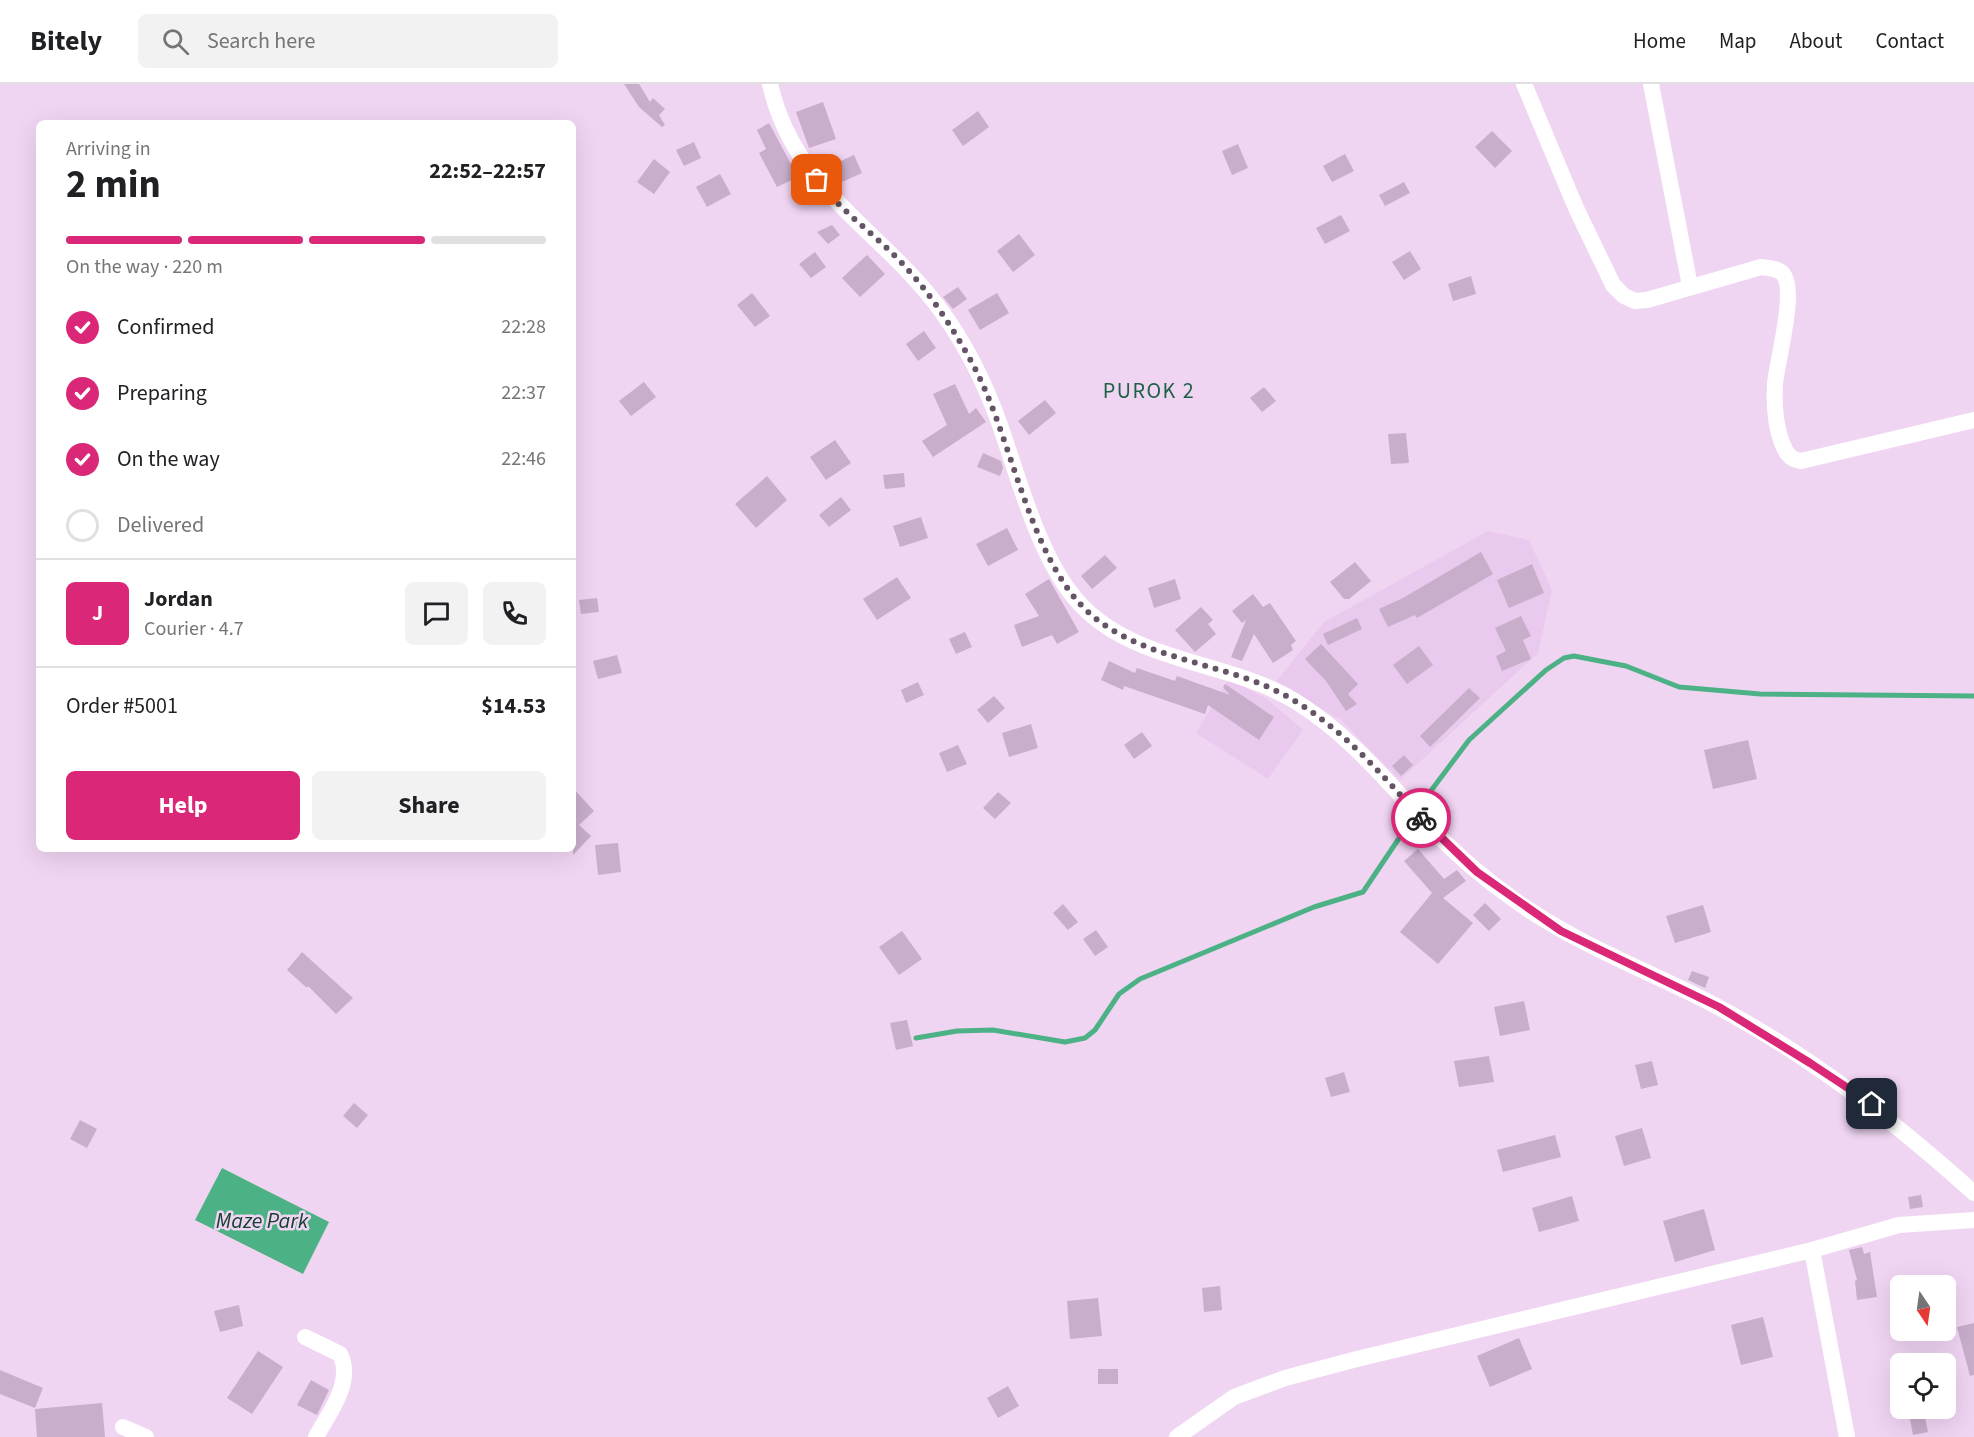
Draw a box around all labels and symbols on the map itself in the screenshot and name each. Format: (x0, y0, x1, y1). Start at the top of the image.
pin (791, 154, 842, 205)
district label: PUROK 2 (1103, 375, 1195, 407)
courier (1391, 788, 1451, 848)
pin (1846, 1078, 1897, 1129)
water label: Maze Park (216, 1205, 309, 1237)
north arrow (1890, 1275, 1956, 1341)

